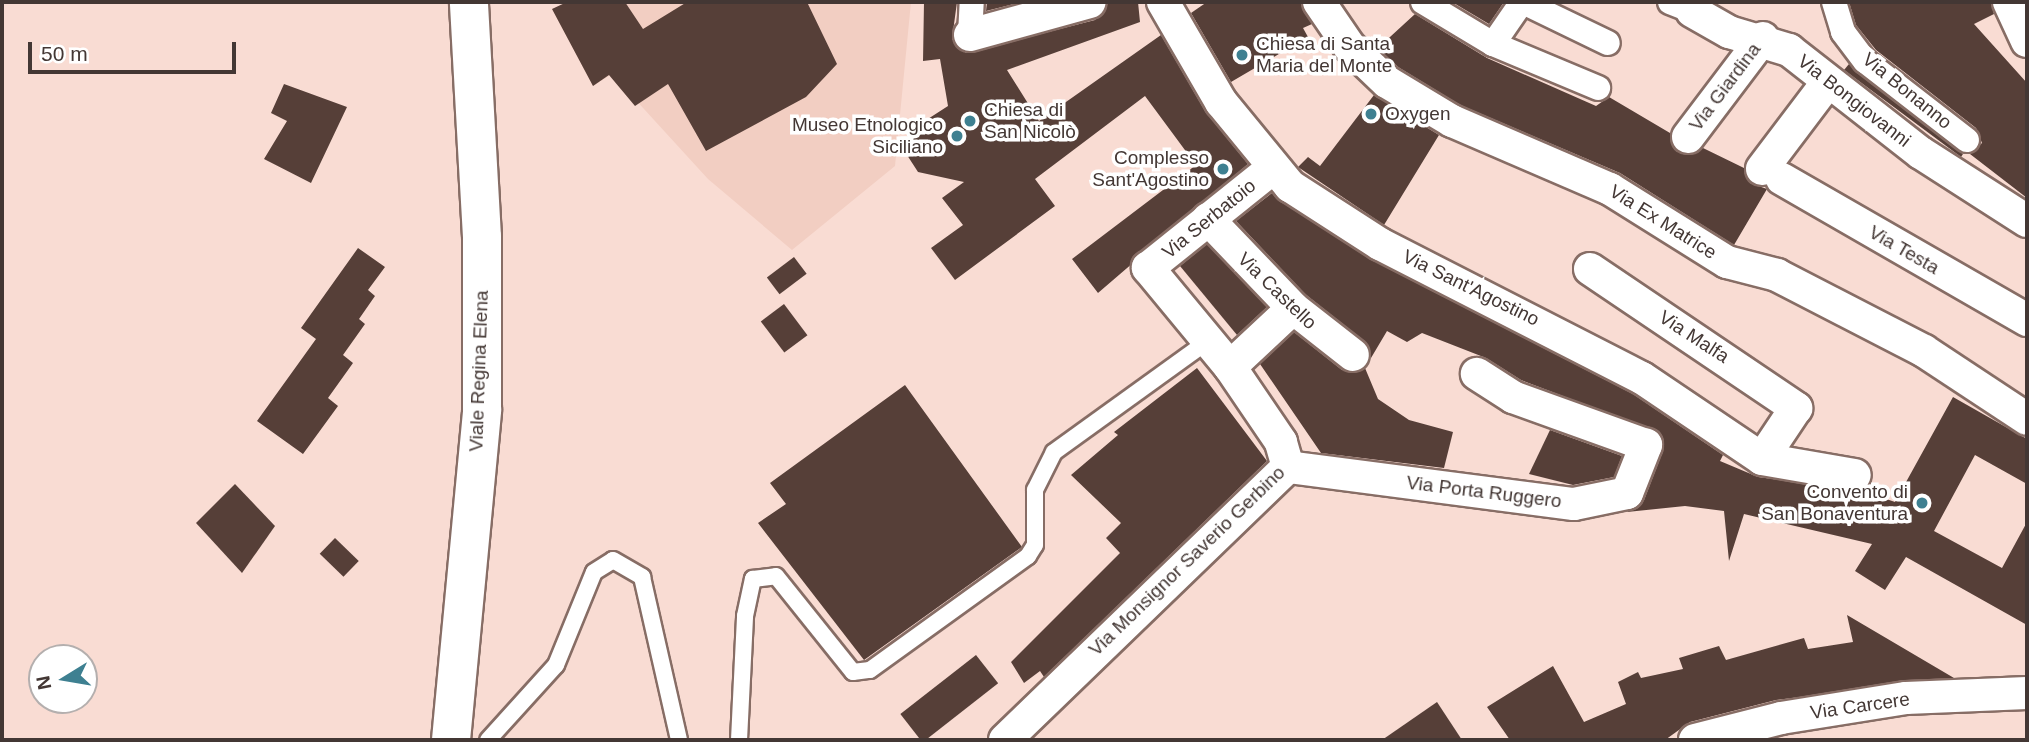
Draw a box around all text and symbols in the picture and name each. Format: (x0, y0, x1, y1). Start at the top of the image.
scale bar (32, 28, 240, 72)
place label: Chiesa di Santa Maria del Monte (1256, 33, 1392, 77)
street label: Via Giardina (1685, 39, 1765, 135)
text: 50 m (41, 42, 88, 65)
marker: Chiesa di Santa Maria del Monte (1234, 47, 1250, 63)
street label: Via Bonanno (1858, 48, 1956, 134)
street label: Via Bongiovanni (1793, 50, 1915, 152)
place label: Chiesa di San Nicolò (984, 99, 1076, 143)
place label: Oxygen (1385, 103, 1450, 125)
marker: Oxygen (1363, 106, 1379, 122)
marker: Chiesa di San Nicolò (962, 113, 978, 129)
place label: Museo Etnologico Siciliano (792, 114, 943, 158)
marker: Museo Etnologico Siciliano (949, 128, 965, 144)
place label: Complesso Sant'Agostino (1092, 147, 1209, 191)
marker: Complesso Sant'Agostino (1215, 161, 1231, 177)
street label: Via Serbatoio (1158, 174, 1260, 264)
street label: Via Ex Matrice (1605, 180, 1721, 264)
street label: Via Testa (1865, 221, 1943, 279)
street label: Via Sant'Agostino (1399, 245, 1543, 331)
street label: Via Castello (1233, 248, 1321, 334)
street label: Viale Regina Elena (465, 290, 493, 452)
street label: Via Malfa (1655, 306, 1733, 368)
street label: Via Monsignor Saverio Gerbino (1084, 461, 1290, 661)
street label: Via Porta Ruggero (1405, 471, 1563, 513)
place label: Convento di San Bonaventura (1761, 481, 1908, 525)
marker: Convento di San Bonaventura (1914, 495, 1930, 511)
north arrow (28, 644, 98, 714)
text: N (32, 674, 55, 691)
street label: Via Carcere (1809, 688, 1911, 724)

